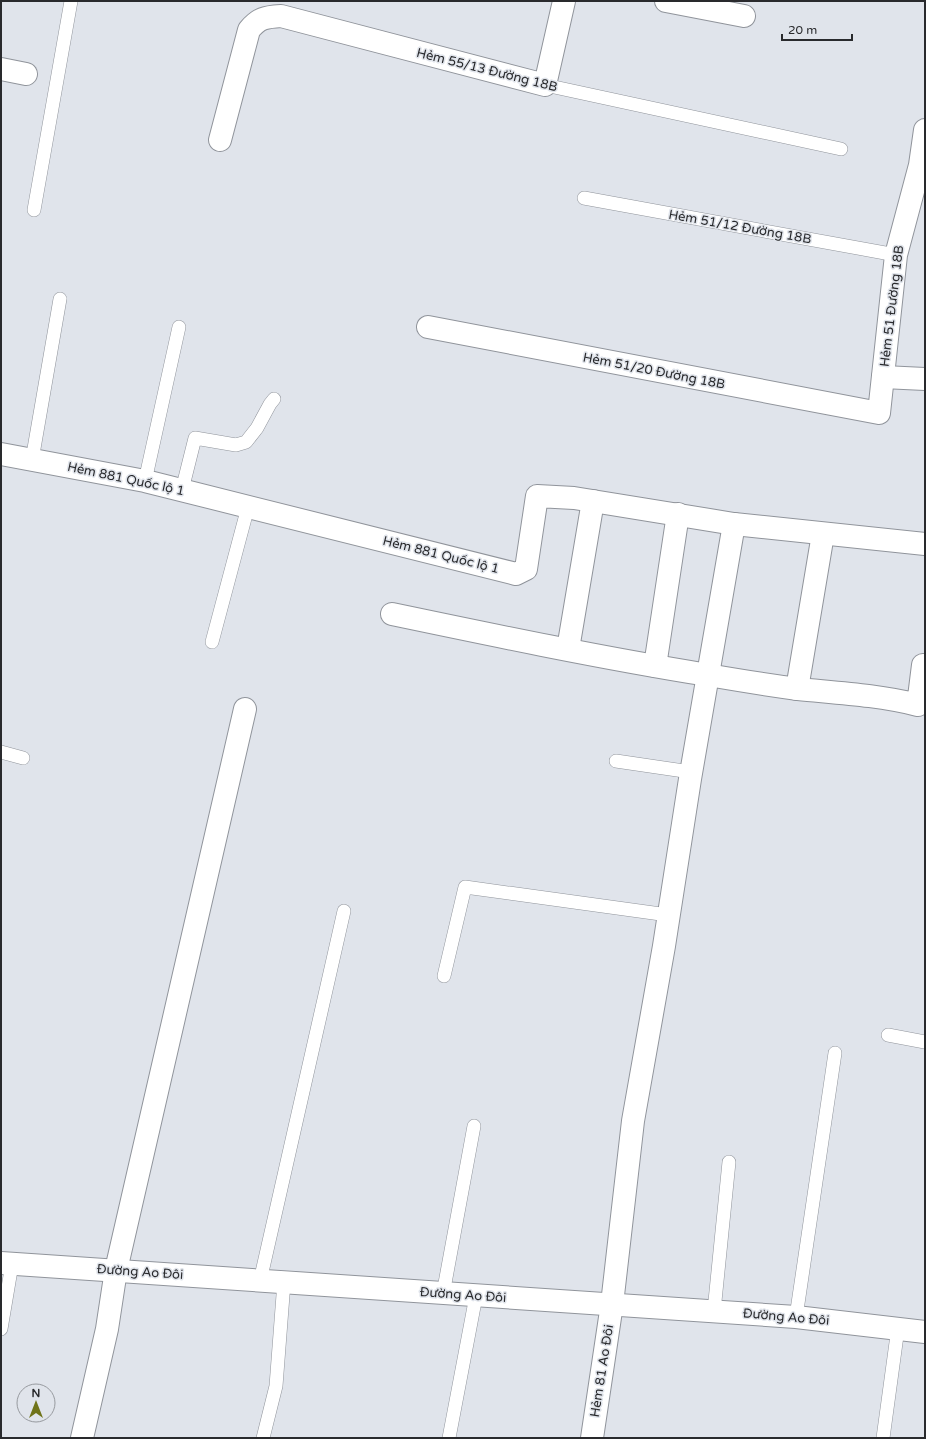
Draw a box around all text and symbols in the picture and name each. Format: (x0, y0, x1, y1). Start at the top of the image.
scale bar (782, 16, 852, 42)
text: 20 m (788, 23, 817, 37)
street label: Hẻm 55/13 Đường 18B (415, 45, 559, 95)
street label: Hẻm 51/12 Đường 18B (667, 207, 813, 247)
street label: Hẻm 51 Đường 18B (877, 244, 907, 368)
street label: Hẻm 51/20 Đường 18B (581, 349, 727, 393)
street label: Hẻm 881 Quốc lộ 1 (66, 459, 186, 499)
street label: Hẻm 881 Quốc lộ 1 (381, 533, 501, 577)
street label: Đường Ao Đôi (96, 1261, 184, 1283)
street label: Đường Ao Đôi (419, 1284, 507, 1306)
street label: Đường Ao Đôi (742, 1305, 830, 1329)
street label: Hẻm 81 Ao Đôi (587, 1324, 617, 1418)
north arrow (16, 1383, 56, 1423)
text: N (32, 1387, 40, 1400)

